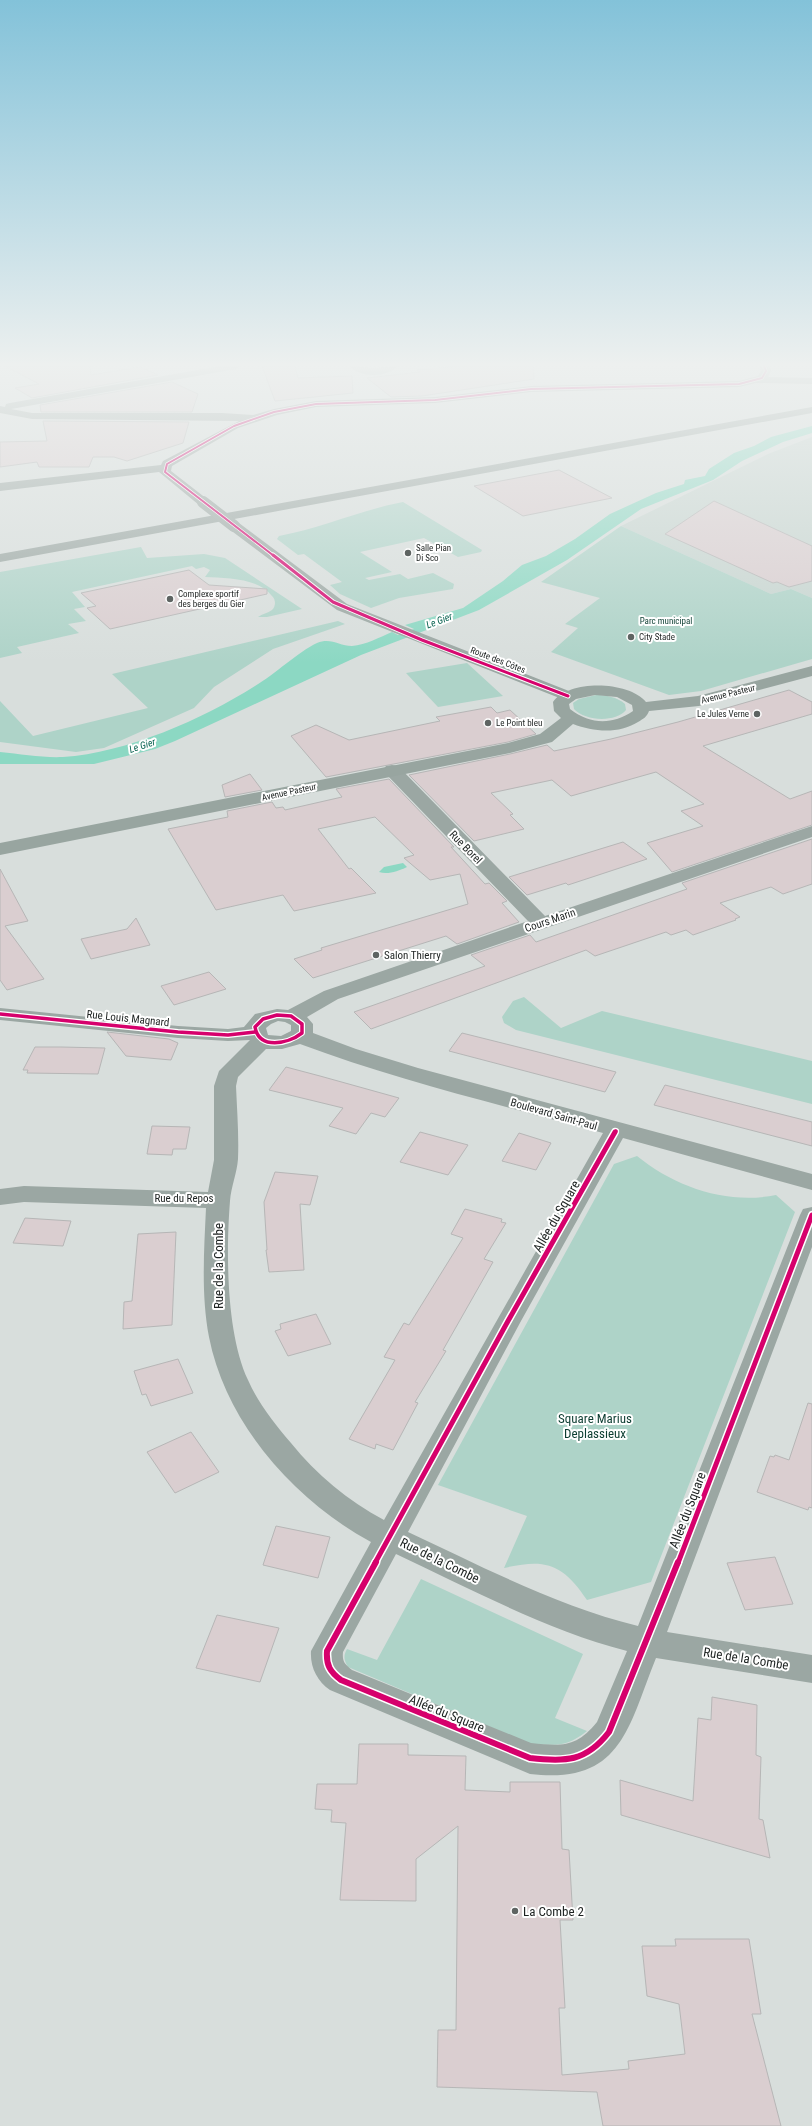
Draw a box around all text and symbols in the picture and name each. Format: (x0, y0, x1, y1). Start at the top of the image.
place label: Salle Pian Di Sco (416, 543, 451, 563)
marker: Salle Pian Di Sco (403, 548, 413, 558)
place label: Complexe sportif des berges du Gier (178, 589, 244, 609)
marker: Complexe sportif des berges du Gier (165, 594, 175, 604)
water label: Le Gier (425, 610, 455, 630)
park label: Parc municipal (640, 616, 692, 626)
marker: City Stade (626, 632, 636, 642)
place label: City Stade (639, 632, 675, 642)
street label: Route des Côtes (469, 645, 527, 675)
street label: Avenue Pasteur (700, 682, 756, 706)
place label: Le Jules Verne (697, 709, 749, 719)
marker: Le Jules Verne (752, 709, 762, 719)
marker: Le Point bleu (483, 718, 493, 728)
place label: Le Point bleu (496, 718, 542, 728)
water label: Le Gier (128, 736, 158, 755)
street label: Avenue Pasteur (261, 781, 317, 803)
street label: Rue Borel (447, 828, 485, 867)
street label: Cours Marin (523, 906, 577, 935)
place label: Salon Thierry (384, 949, 441, 962)
marker: Salon Thierry (371, 950, 381, 960)
street label: Rue Louis Magnard (86, 1008, 170, 1029)
street label: Boulevard Saint-Paul (509, 1096, 599, 1133)
street label: Allée du Square (530, 1178, 583, 1255)
street label: Rue du Repos (154, 1192, 214, 1205)
street label: Rue de la Combe (211, 1223, 226, 1309)
park label: Square Marius Deplassieux (558, 1411, 632, 1441)
street label: Allée du Square (666, 1470, 709, 1550)
street label: Rue de la Combe (398, 1535, 482, 1586)
street label: Rue de la Combe (702, 1644, 790, 1673)
street label: Allée du Square (407, 1692, 487, 1735)
place label: La Combe 2 (523, 1904, 584, 1919)
marker: La Combe 2 (510, 1906, 520, 1916)

